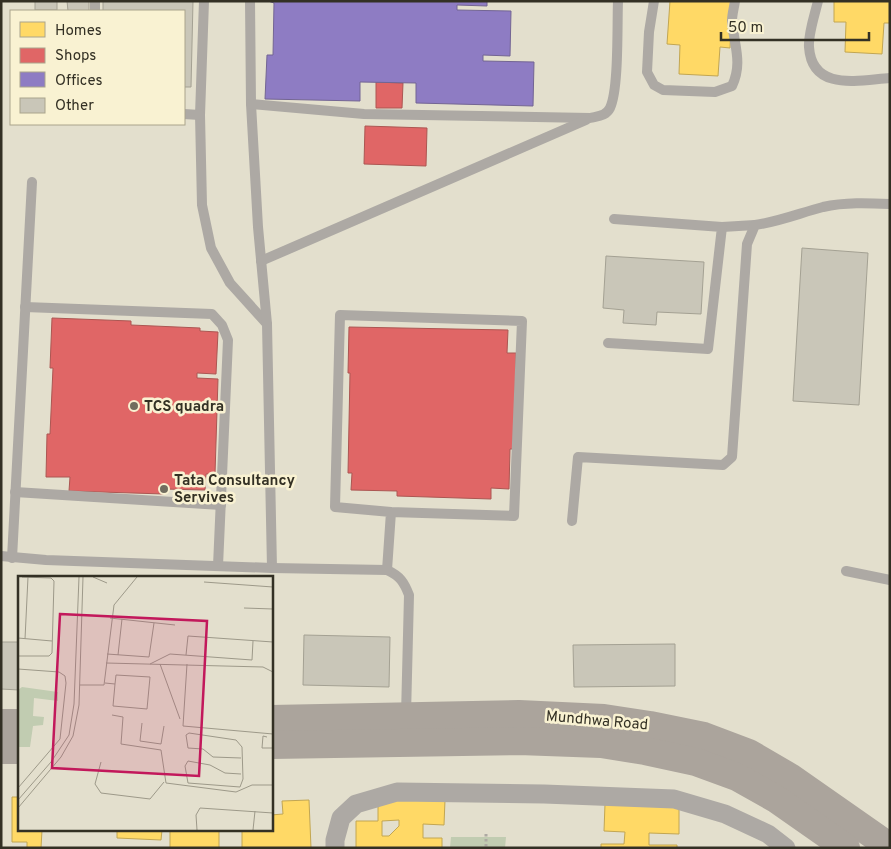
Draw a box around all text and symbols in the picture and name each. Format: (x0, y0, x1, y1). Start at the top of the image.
legend (10, 10, 185, 125)
scale bar (721, 10, 868, 42)
text: 50 m (728, 19, 763, 38)
text: Homes (55, 22, 102, 41)
text: Shops (55, 47, 96, 66)
text: Offices (55, 72, 102, 91)
text: Other (55, 97, 94, 116)
place label: TCS quadra (144, 398, 224, 417)
marker: TCS quadra (128, 400, 140, 412)
place label: Tata Consultancy Servives (174, 472, 296, 508)
marker: Tata Consultancy Servives (158, 483, 170, 495)
inset map (18, 576, 272, 832)
street label: Mundhwa Road (545, 708, 649, 735)

